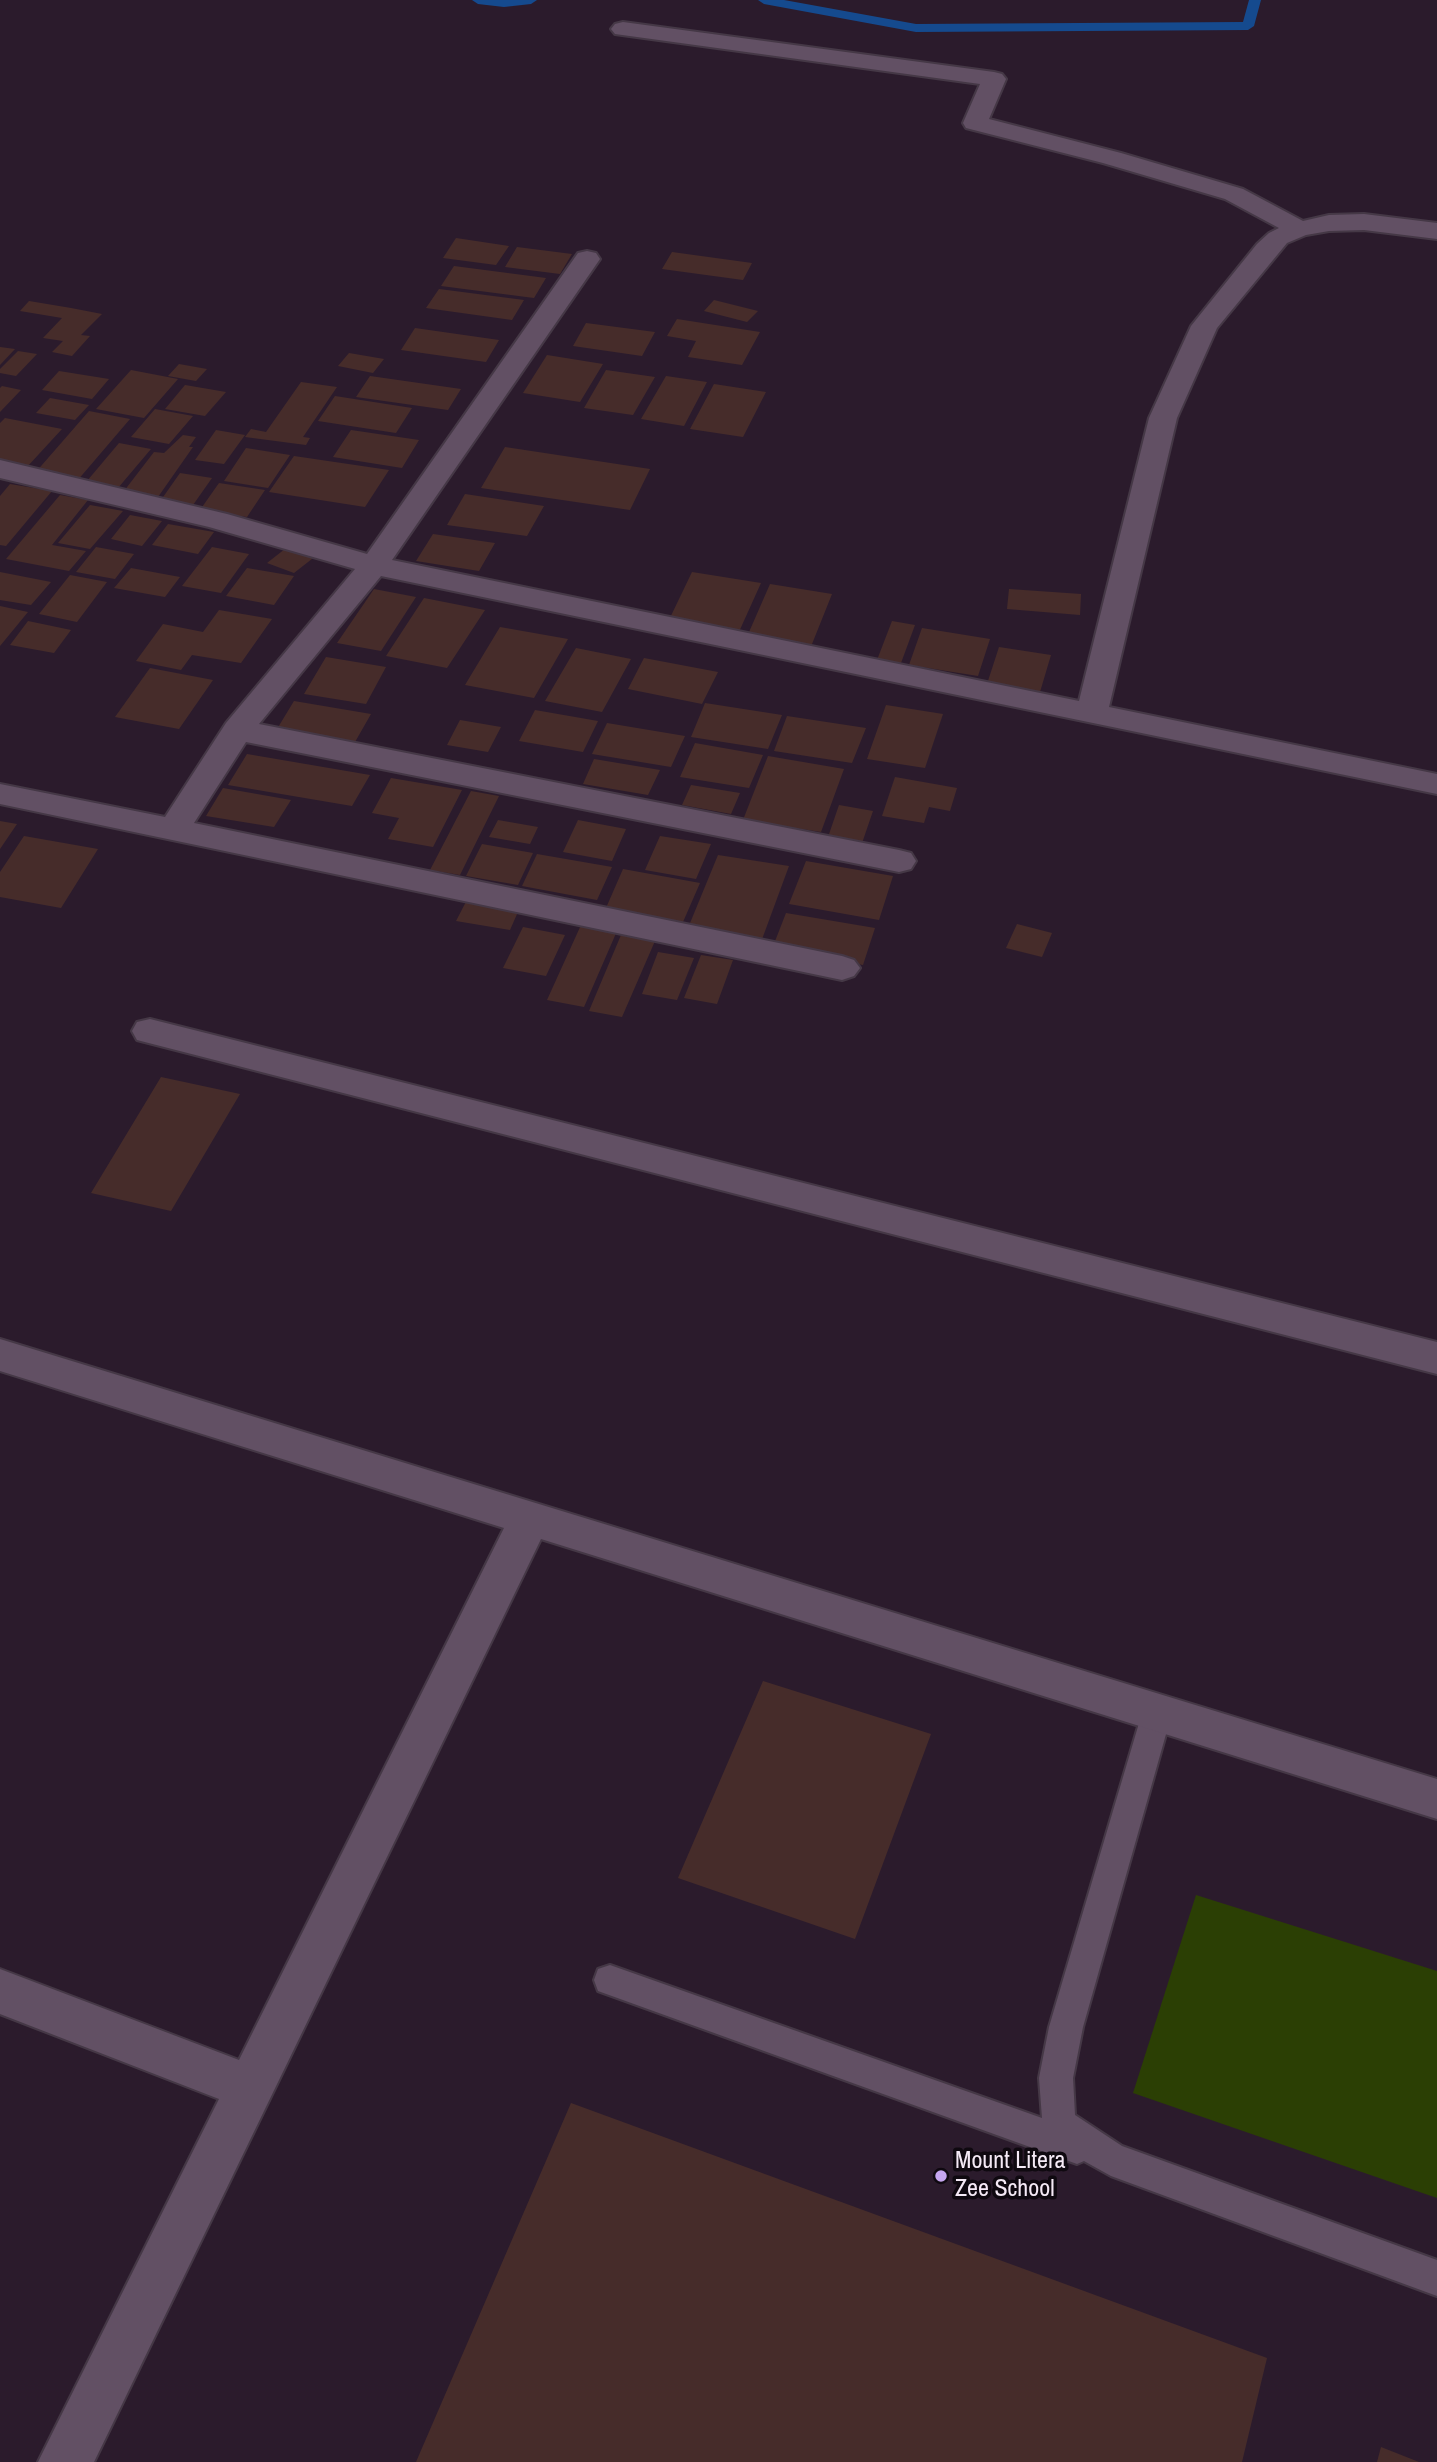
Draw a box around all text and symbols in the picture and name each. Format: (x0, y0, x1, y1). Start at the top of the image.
place label: Mount Litera Zee School (955, 2148, 1065, 2204)
marker: Mount Litera Zee School (933, 2168, 949, 2184)

